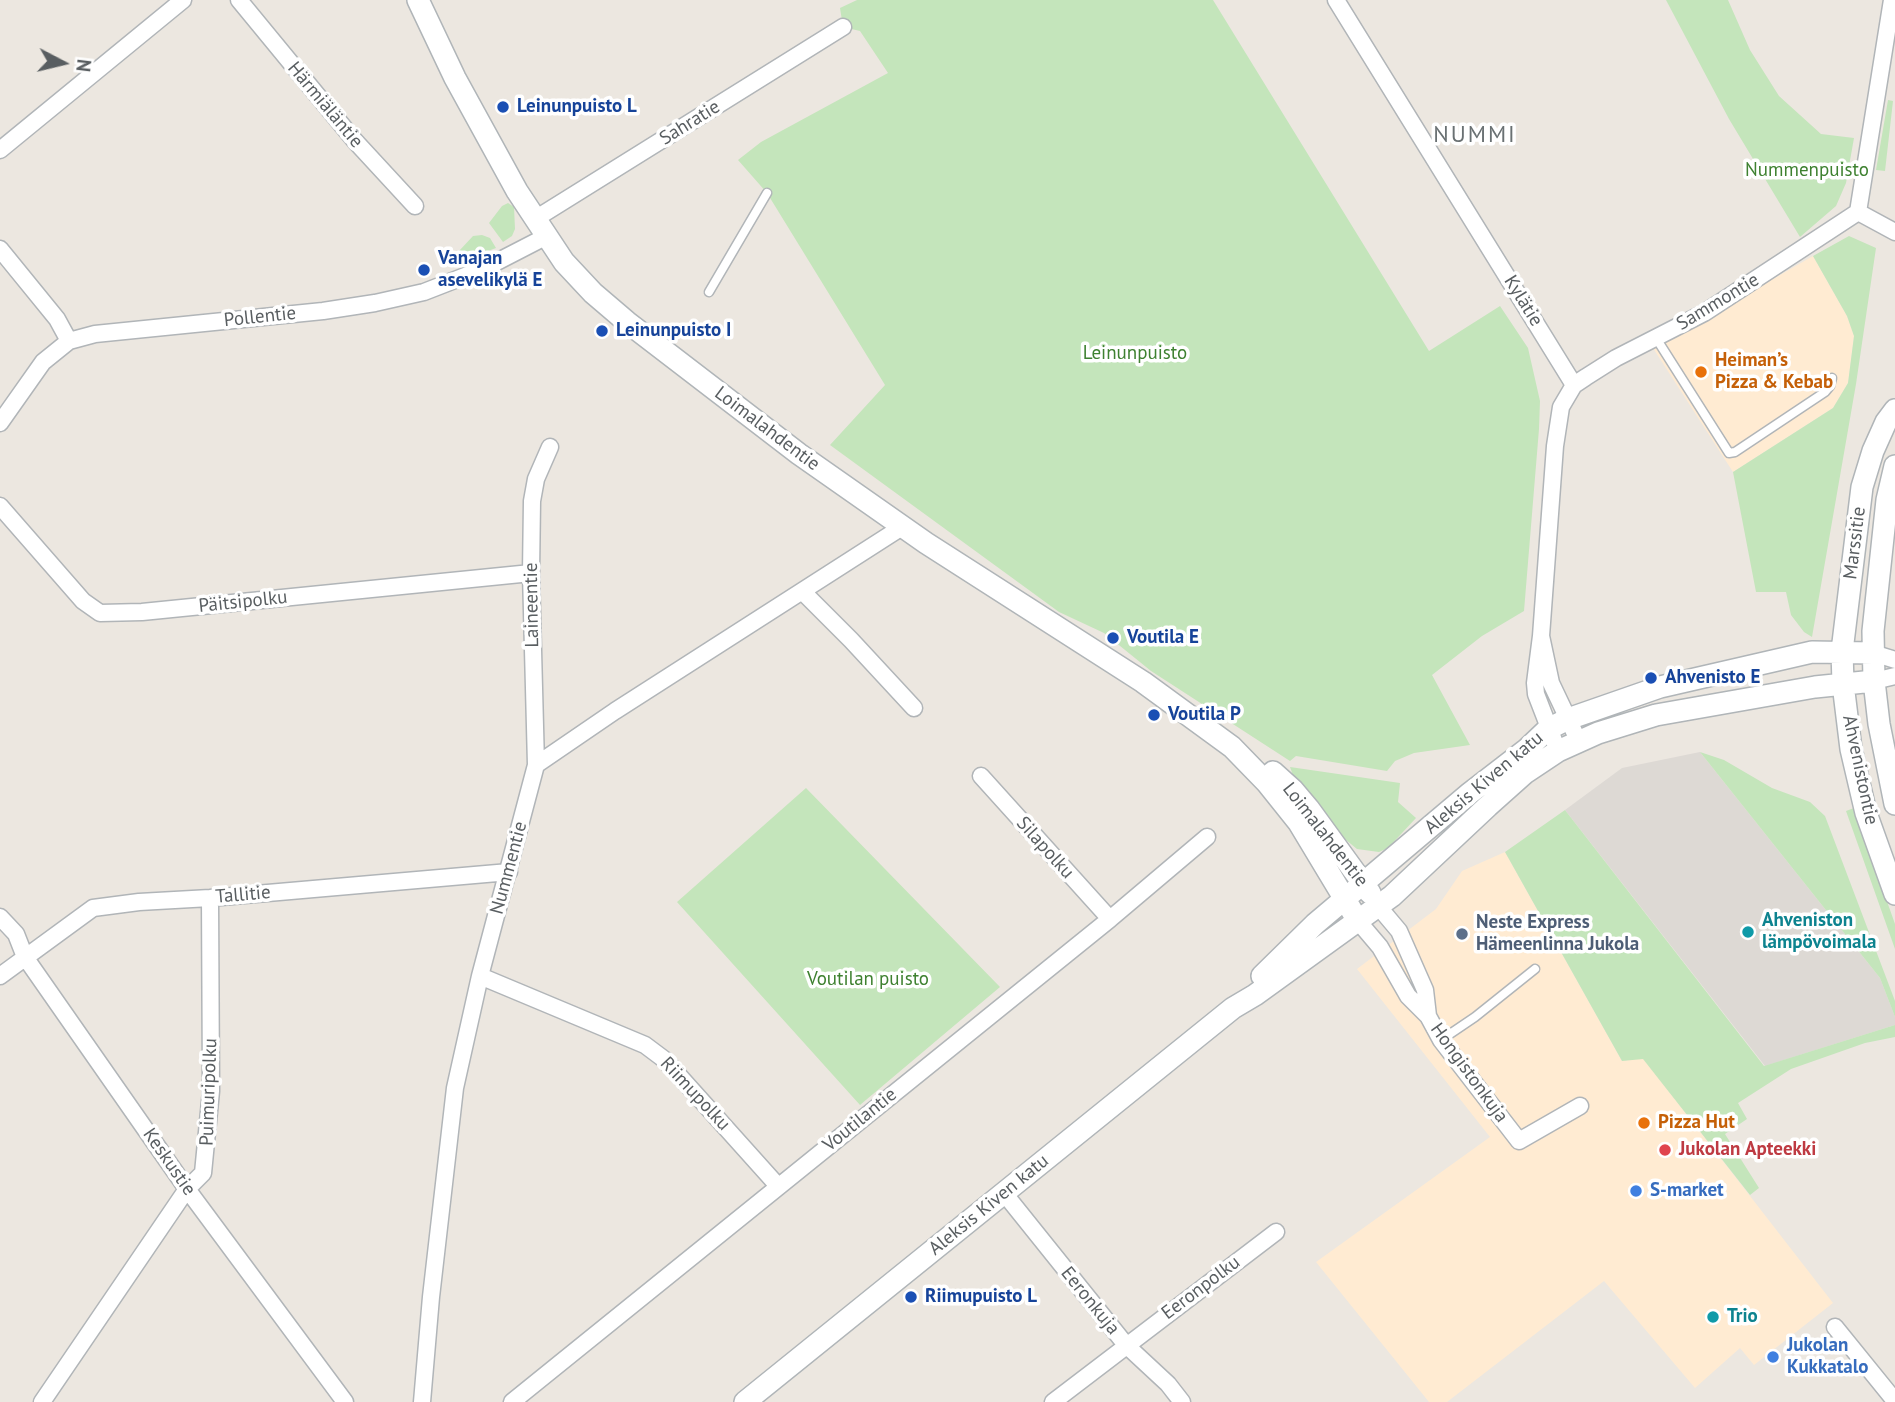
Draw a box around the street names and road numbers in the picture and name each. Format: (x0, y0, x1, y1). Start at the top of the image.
street label: Härmiäläntie (282, 57, 368, 153)
street label: Sahratie (656, 96, 724, 150)
street label: Sammontie (1673, 269, 1763, 335)
street label: Kylätie (1499, 271, 1547, 331)
street label: Pollentie (223, 302, 297, 332)
street label: Loimalahdentie (710, 382, 824, 476)
street label: Marssitie (1839, 505, 1871, 581)
street label: Laineentie (520, 562, 544, 648)
street label: Päitsipolku (197, 586, 289, 618)
street label: Ahvenistontie (1837, 713, 1883, 827)
street label: Aleksis Kiven katu (1420, 727, 1548, 839)
street label: Loimalahdentie (1277, 778, 1373, 892)
street label: Silapolku (1011, 812, 1079, 884)
street label: Nummentie (486, 819, 532, 917)
street label: Tallitie (214, 881, 272, 909)
street label: Hongistonkuja (1425, 1019, 1513, 1127)
street label: Puimuripolku (196, 1038, 222, 1146)
street label: Riimupolku (655, 1052, 735, 1136)
street label: Voutilantie (819, 1083, 901, 1157)
street label: Keskustie (138, 1124, 200, 1200)
street label: Aleksis Kiven katu (924, 1150, 1054, 1260)
street label: Eeronpolku (1157, 1251, 1245, 1325)
street label: Eeronkuja (1056, 1262, 1124, 1340)

